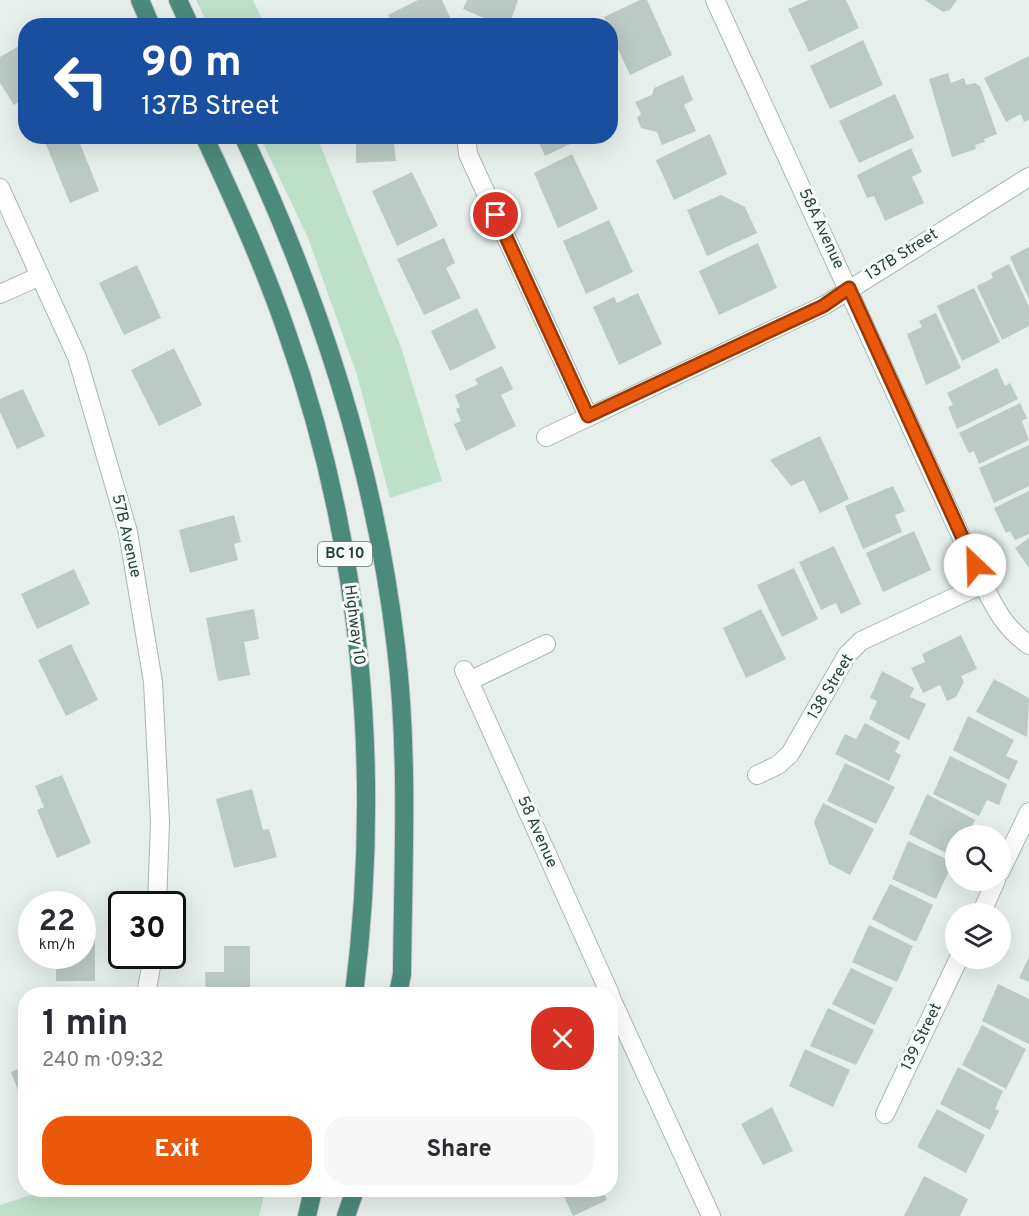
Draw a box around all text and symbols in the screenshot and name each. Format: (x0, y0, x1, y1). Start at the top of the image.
text: 90 m (141, 38, 242, 91)
icon: left (42, 42, 120, 120)
text: 137B Street (141, 90, 279, 124)
street label: 58A Avenue (794, 186, 848, 272)
pin (470, 189, 521, 240)
icon: arrive (479, 198, 512, 231)
street label: 137B Street (862, 225, 942, 285)
street label: 57B Avenue (107, 492, 145, 580)
position arrow (943, 533, 1007, 597)
road number: BC 10 (318, 542, 372, 566)
street label: Highway 10 (339, 583, 369, 667)
street label: 138 Street (804, 650, 858, 724)
street label: 58 Avenue (512, 793, 562, 871)
map controls (945, 825, 1011, 969)
button: search (945, 825, 1011, 891)
speed limit sign: 30 (108, 891, 186, 969)
button: layers (945, 903, 1011, 969)
text: 22 (39, 904, 75, 941)
text: km/h (39, 936, 75, 955)
street label: 139 Street (897, 1000, 947, 1074)
text: 1 min (42, 1002, 128, 1048)
button: close (531, 1007, 594, 1070)
text: 240 m · 09:32 (42, 1048, 164, 1074)
button: Exit (42, 1116, 312, 1185)
button: Share (324, 1116, 594, 1185)

